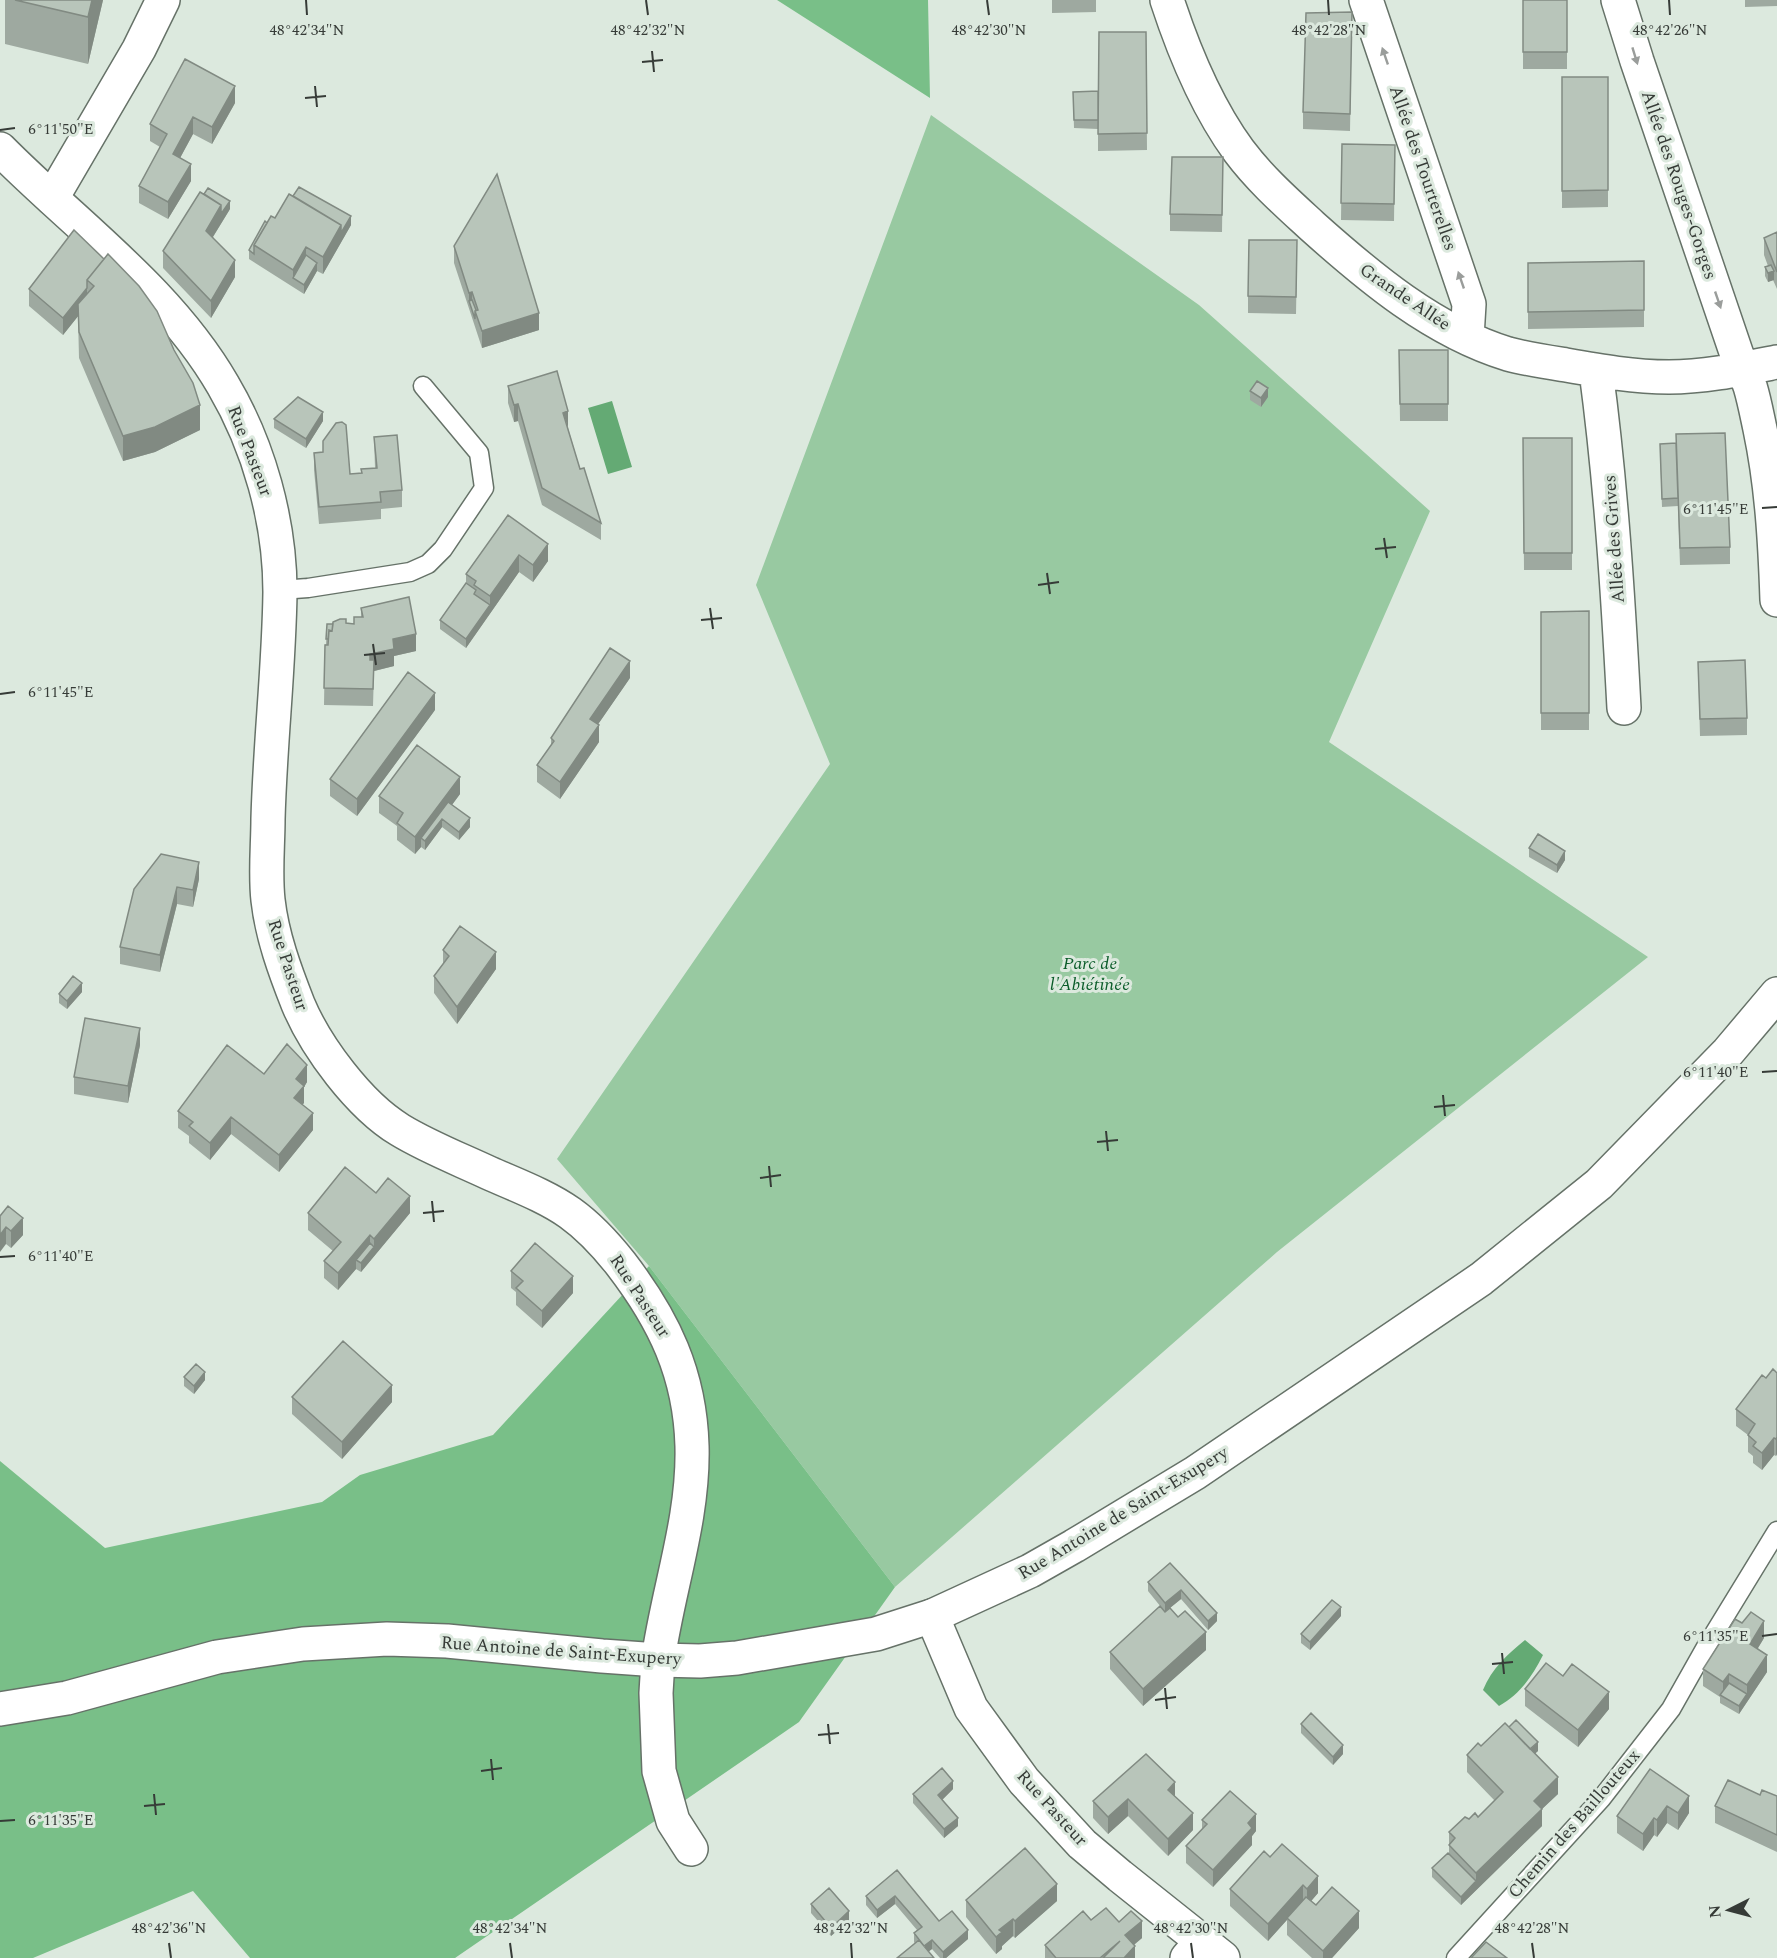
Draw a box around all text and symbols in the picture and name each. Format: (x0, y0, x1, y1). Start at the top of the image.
text: 48°42'34"N (270, 19, 345, 42)
text: 48°42'32"N (611, 19, 686, 42)
text: 48°42'30"N (952, 19, 1027, 42)
text: 48°42'28"N (1292, 19, 1367, 42)
text: 48°42'26"N (1633, 19, 1708, 42)
one-way arrow (1379, 47, 1389, 65)
one-way arrow (1631, 47, 1640, 65)
street label: Allée des Tourterelles (1382, 82, 1464, 254)
street label: Allée des Rouges-Gorges (1634, 87, 1724, 283)
text: 6°11'50"E (28, 118, 94, 141)
street label: Grande Allée (1354, 256, 1456, 338)
one-way arrow (1456, 271, 1466, 289)
one-way arrow (1714, 291, 1724, 309)
street label: Rue Pasteur (220, 402, 280, 500)
street label: Allée des Grives (1596, 474, 1632, 604)
text: 6°11'45"E (1683, 498, 1749, 521)
text: 6°11'45"E (28, 681, 94, 704)
street label: Rue Pasteur (260, 916, 316, 1014)
park label: Parc de l'Abiétinée (1050, 950, 1130, 998)
text: 6°11'40"E (1683, 1061, 1749, 1084)
text: 6°11'40"E (28, 1245, 94, 1268)
street label: Rue Pasteur (603, 1249, 677, 1343)
street label: Rue Antoine de Saint-Exupery (1013, 1439, 1234, 1587)
text: 6°11'35"E (1683, 1625, 1749, 1648)
street label: Rue Antoine de Saint-Exupery (440, 1629, 684, 1673)
street label: Chemin des Baillouteux (1501, 1743, 1647, 1905)
street label: Rue Pasteur (1010, 1764, 1094, 1852)
text: 6°11'35"E (28, 1809, 94, 1832)
north arrow (1699, 1880, 1759, 1940)
text: N (1702, 1904, 1728, 1919)
text: 48°42'36"N (132, 1917, 207, 1940)
text: 48°42'34"N (473, 1917, 548, 1940)
text: 48°42'32"N (814, 1917, 889, 1940)
text: 48°42'30"N (1154, 1917, 1229, 1940)
text: 48°42'28"N (1495, 1917, 1570, 1940)

